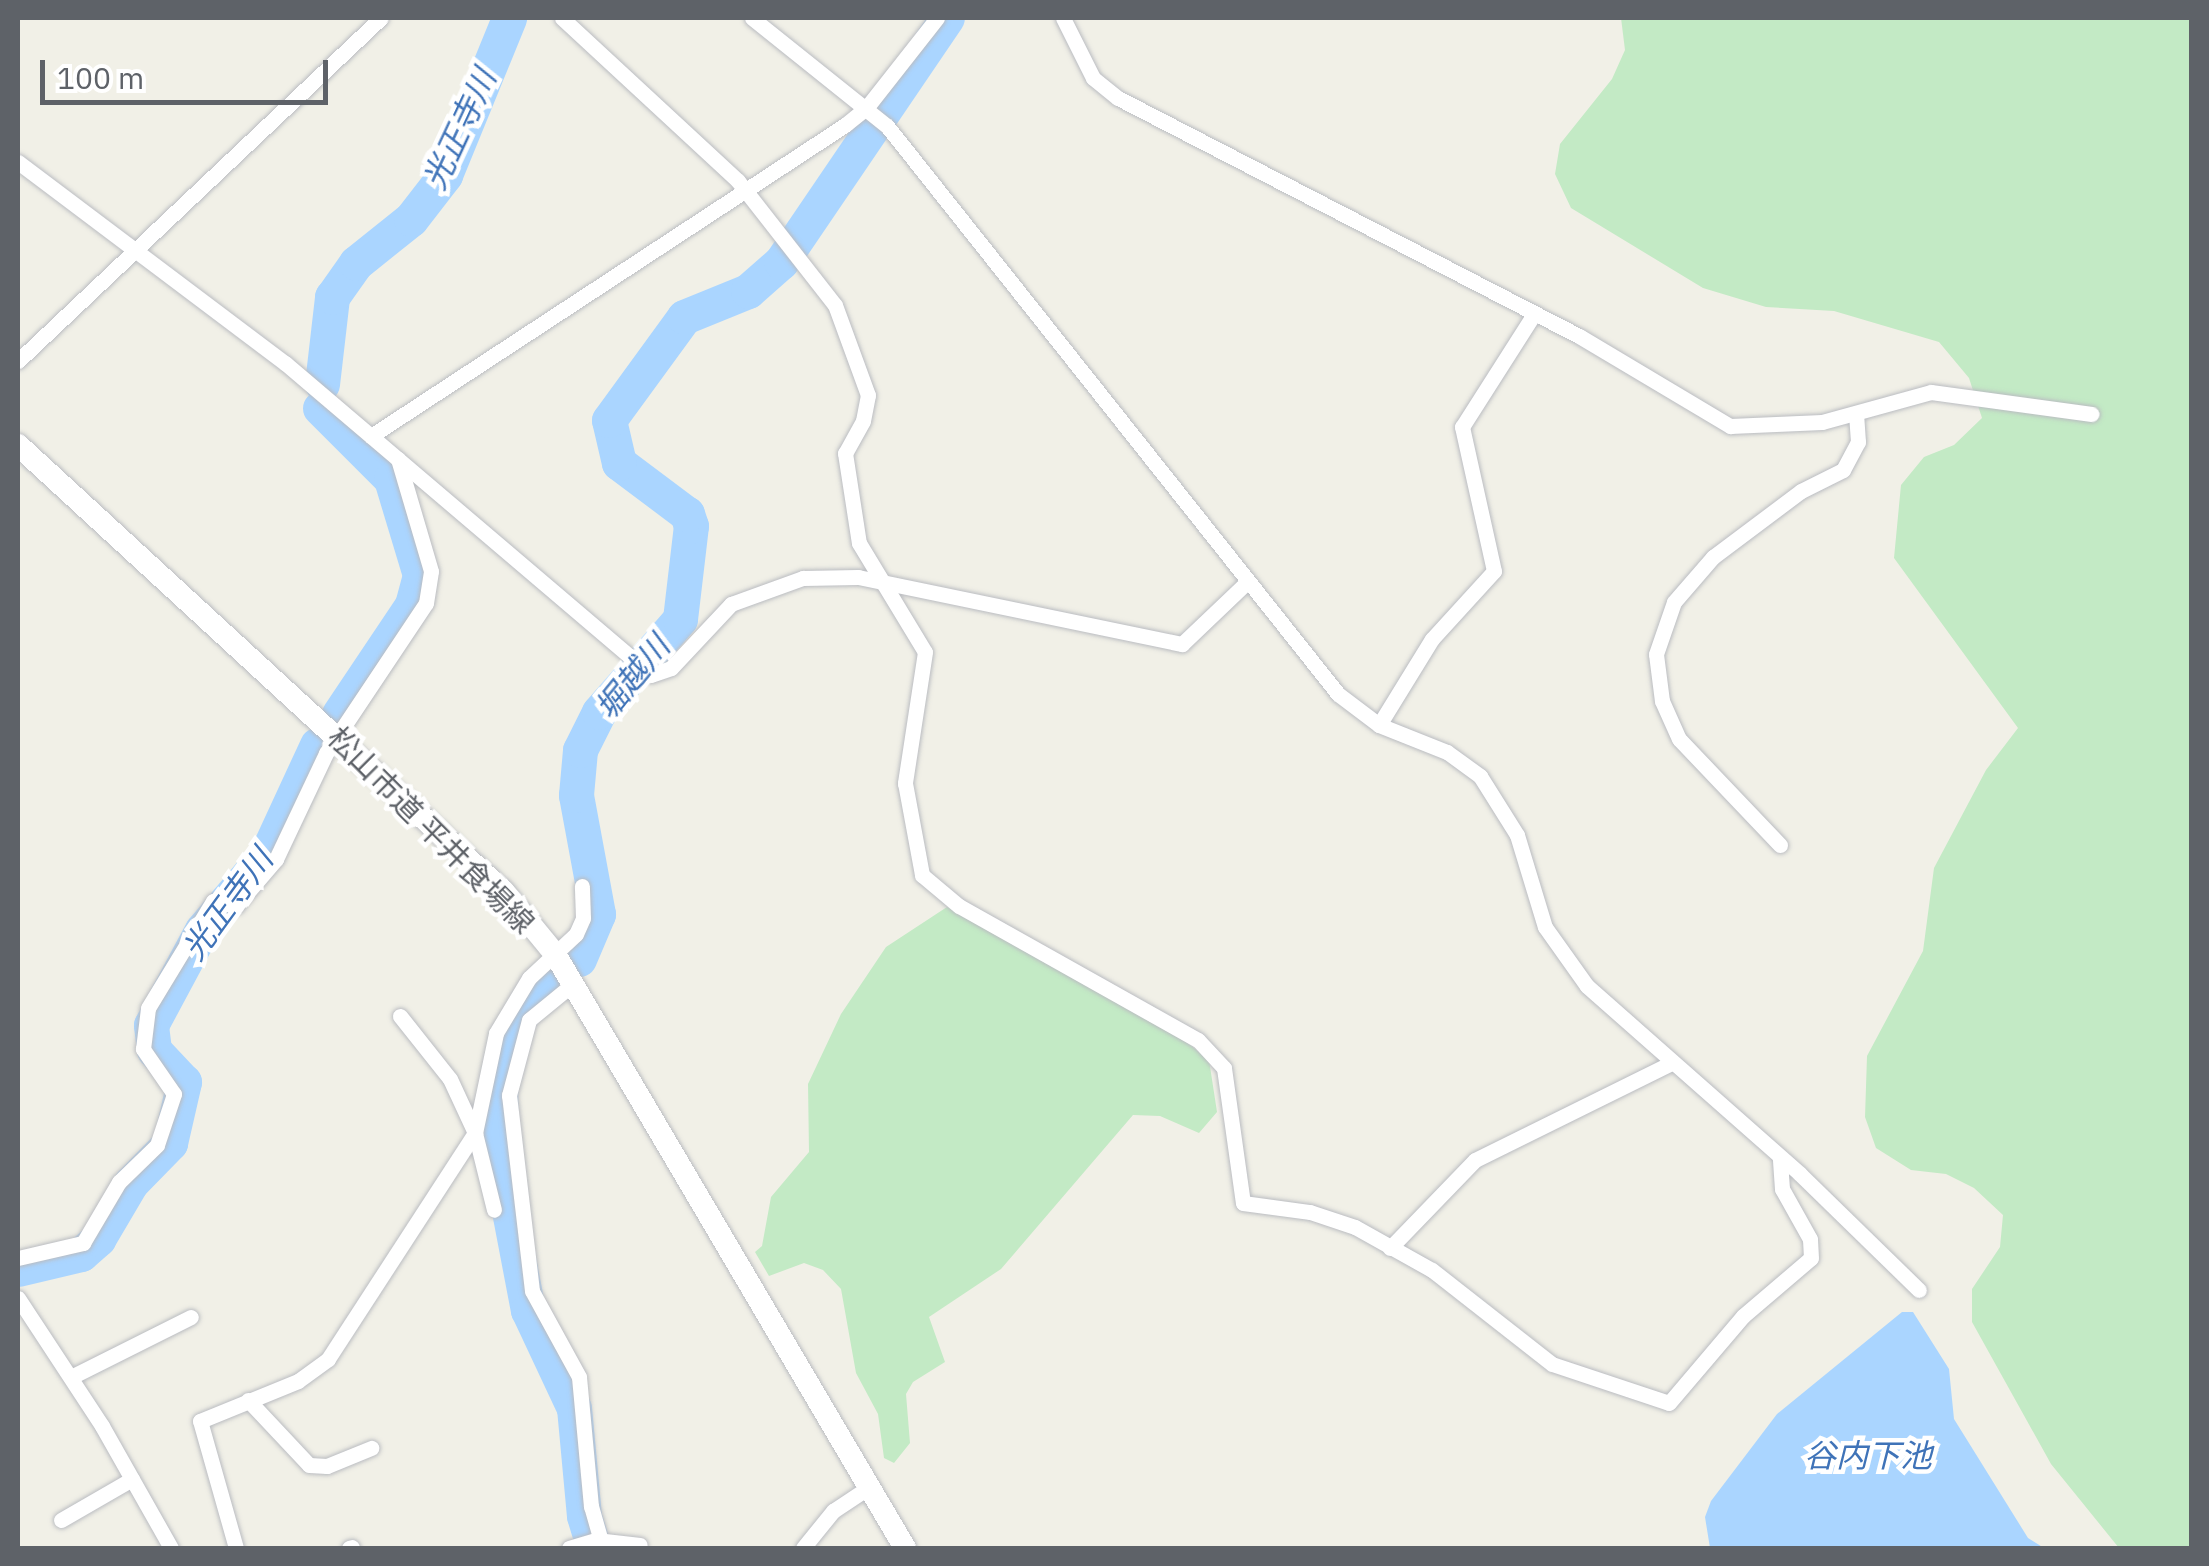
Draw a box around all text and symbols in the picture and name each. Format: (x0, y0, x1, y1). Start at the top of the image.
scale bar (45, 40, 332, 102)
text: 100 m (57, 58, 144, 97)
water label: 光正寺川 (415, 63, 503, 195)
water label: 堀越川 (587, 628, 677, 726)
street label: 松山市道 平井食場線 (320, 719, 542, 941)
water label: 光正寺川 (174, 841, 280, 967)
water label: 谷内下池 (1804, 1436, 1932, 1474)

